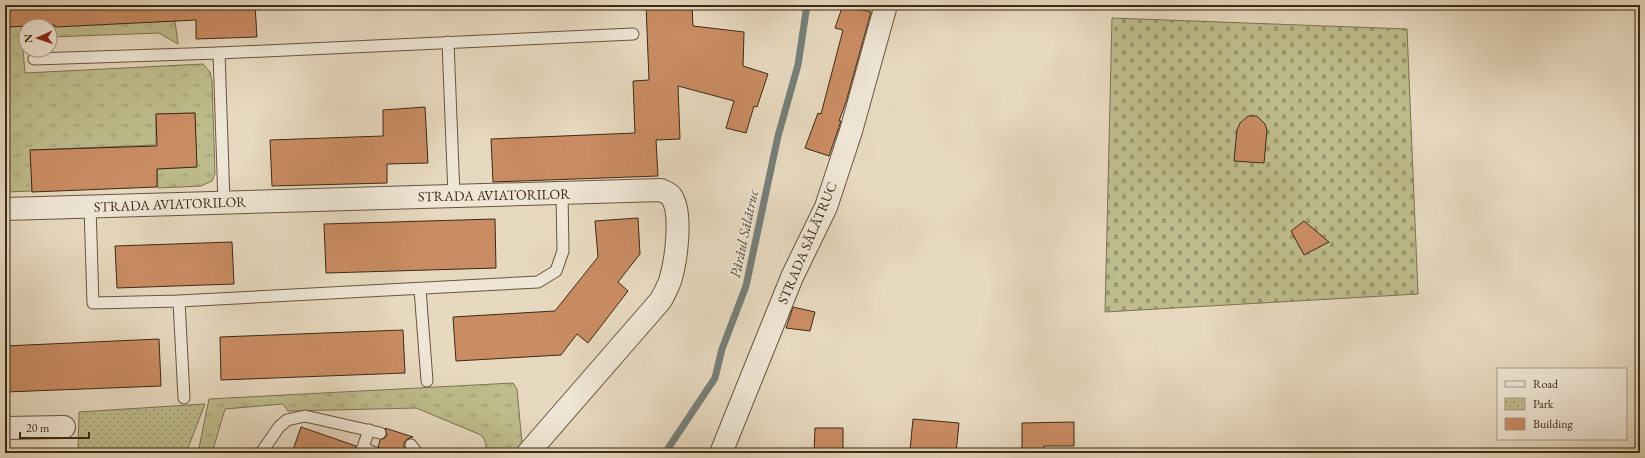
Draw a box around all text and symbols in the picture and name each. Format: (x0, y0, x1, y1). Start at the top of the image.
north arrow (18, 18, 58, 58)
text: N (21, 34, 35, 43)
street label: STRADA SĂLĂTRUC (773, 179, 841, 307)
street label: STRADA AVIATORILOR (418, 185, 571, 205)
water label: Pârâul Sălătruc (725, 188, 762, 280)
street label: STRADA AVIATORILOR (94, 192, 247, 216)
legend (1497, 368, 1627, 440)
text: Road (1533, 376, 1559, 392)
text: Park (1533, 396, 1554, 412)
scale bar (20, 414, 89, 440)
text: Building (1533, 416, 1574, 432)
text: 20 m (26, 420, 50, 436)

